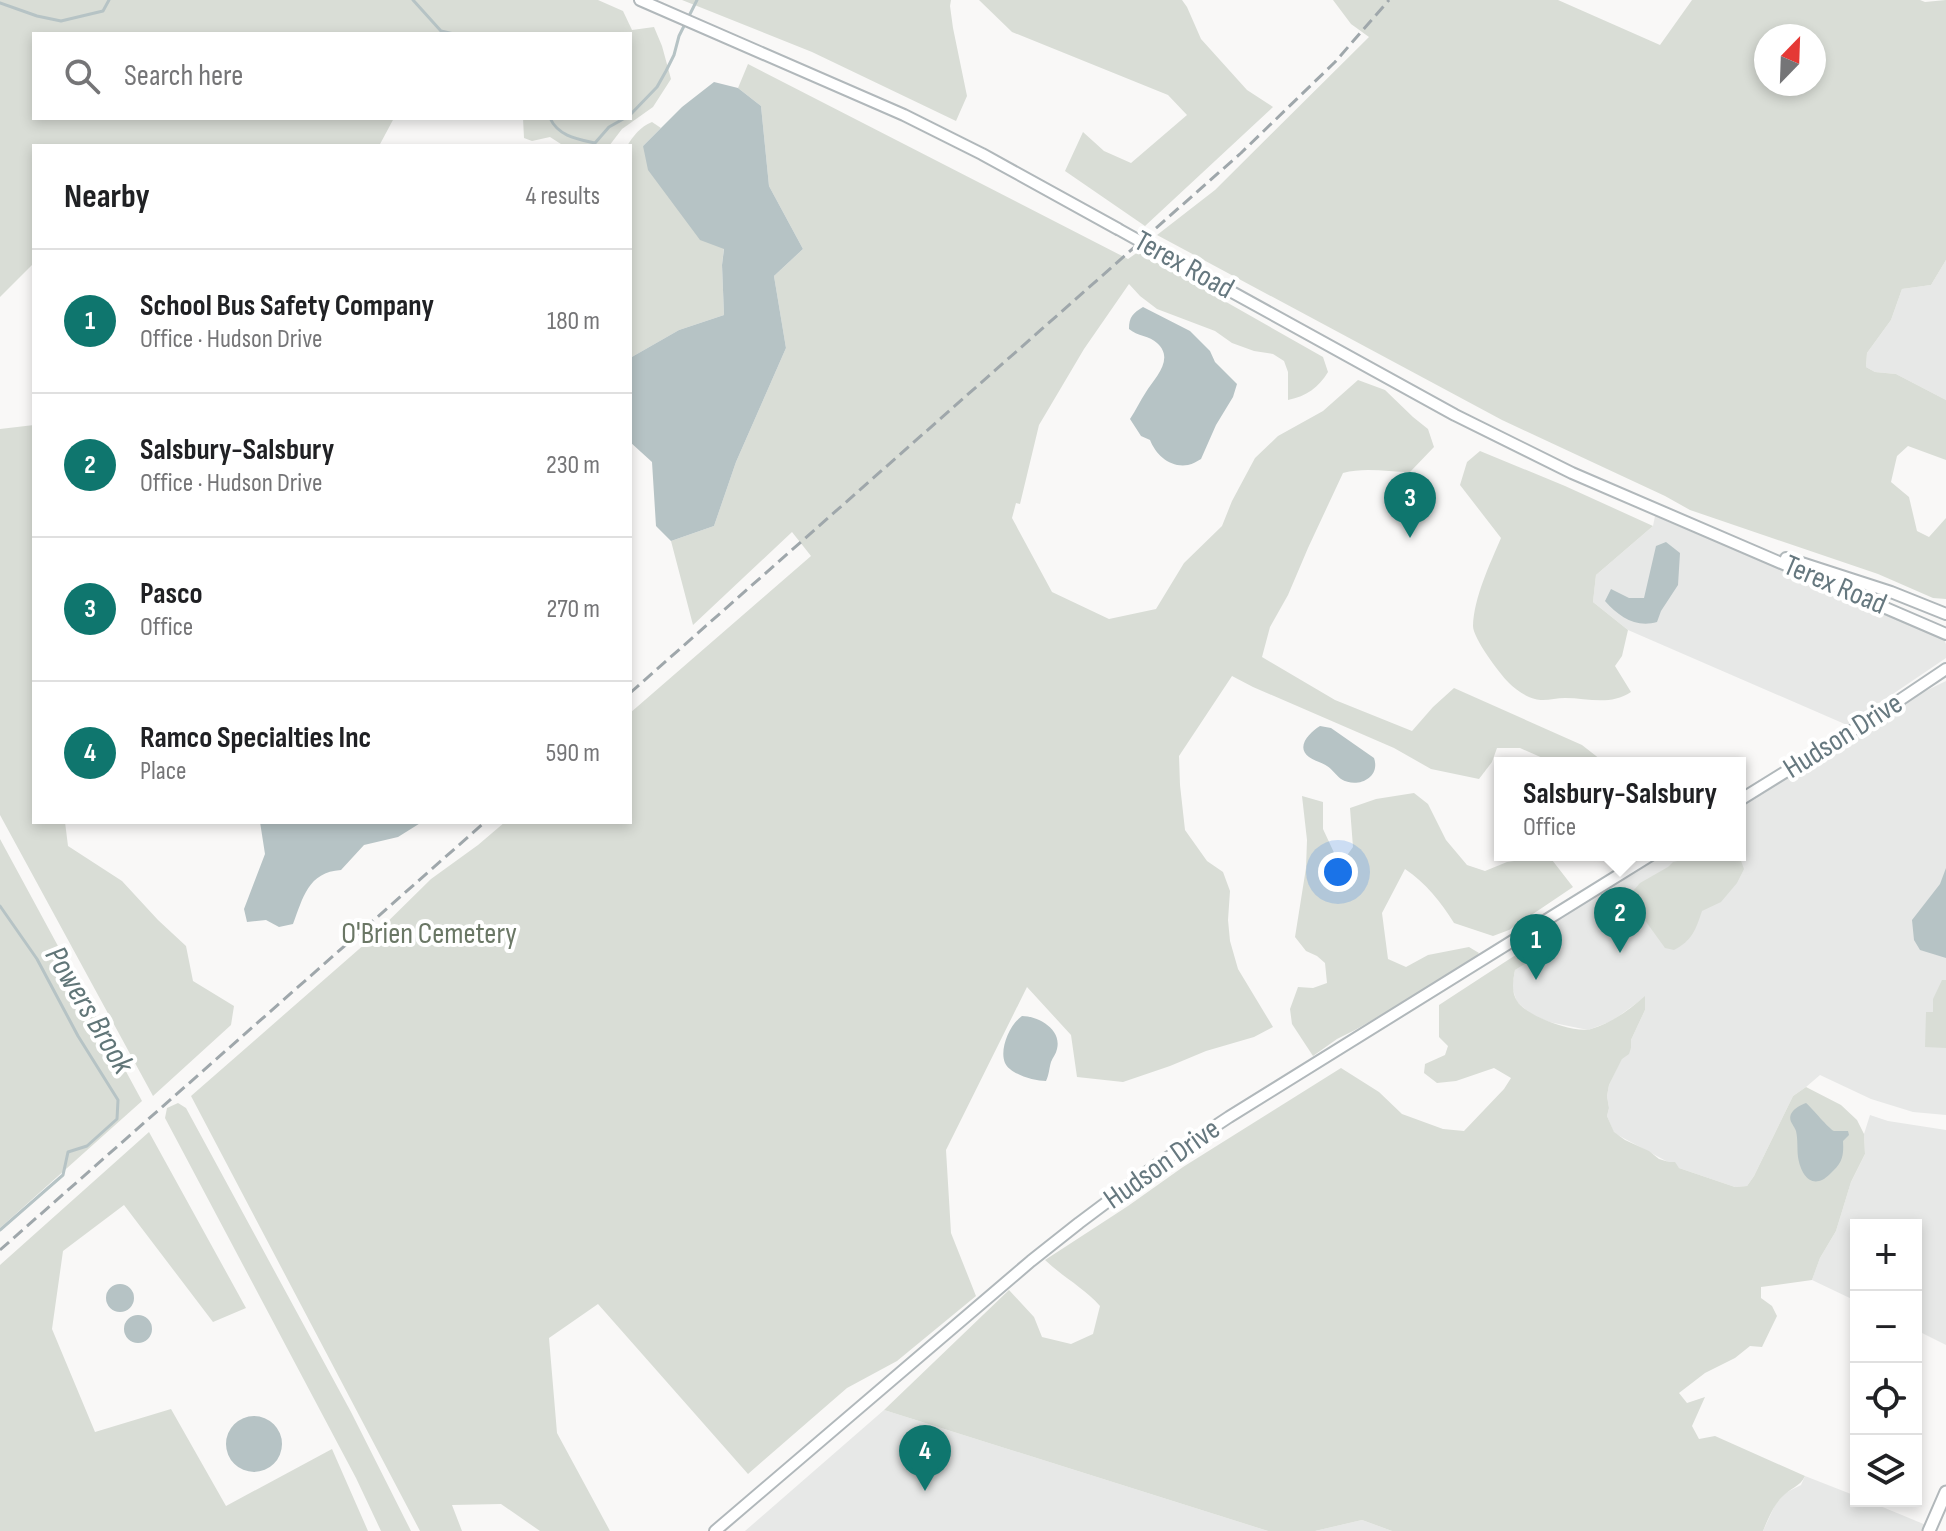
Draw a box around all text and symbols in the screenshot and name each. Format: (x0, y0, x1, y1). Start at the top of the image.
north arrow (1754, 24, 1826, 96)
search box (32, 32, 632, 120)
icon: search (60, 54, 104, 98)
text: Search here (124, 58, 243, 94)
text: Nearby (64, 176, 150, 217)
text: 4 results (525, 181, 600, 212)
street label: Terex Road (1128, 223, 1240, 307)
text: School Bus Safety Company (140, 288, 434, 324)
text: 1 (85, 306, 95, 337)
text: 180 m (547, 306, 600, 337)
text: Office · Hudson Drive (140, 324, 322, 355)
text: Salsbury-Salsbury (140, 432, 334, 468)
text: 2 (84, 450, 96, 481)
text: 230 m (546, 450, 600, 481)
text: Office · Hudson Drive (140, 468, 322, 499)
pin: 3 (1384, 472, 1436, 538)
street label: Terex Road (1778, 547, 1892, 623)
text: Pasco (140, 576, 203, 612)
text: 3 (84, 594, 96, 625)
text: 270 m (547, 594, 600, 625)
text: Office (140, 612, 193, 643)
street label: Hudson Drive (1777, 685, 1909, 787)
text: Ramco Specialties Inc (140, 720, 371, 756)
text: 4 (84, 738, 96, 769)
text: 590 m (546, 738, 600, 769)
text: Place (140, 756, 187, 787)
popup (1494, 757, 1746, 861)
text: Salsbury-Salsbury (1523, 776, 1717, 812)
text: Office (1523, 812, 1576, 843)
your location (1318, 852, 1358, 892)
pin: 2 (1594, 887, 1646, 953)
pin: 1 (1510, 914, 1562, 980)
park label: O'Brien Cemetery (341, 916, 517, 952)
water label: Powers Brook (36, 939, 143, 1082)
street label: Hudson Drive (1097, 1111, 1227, 1217)
map controls (1850, 1219, 1922, 1507)
button: + (1850, 1219, 1922, 1291)
button: − (1850, 1291, 1922, 1363)
button: locate (1850, 1363, 1922, 1435)
pin: 4 (899, 1425, 951, 1491)
button: layers (1850, 1435, 1922, 1507)

